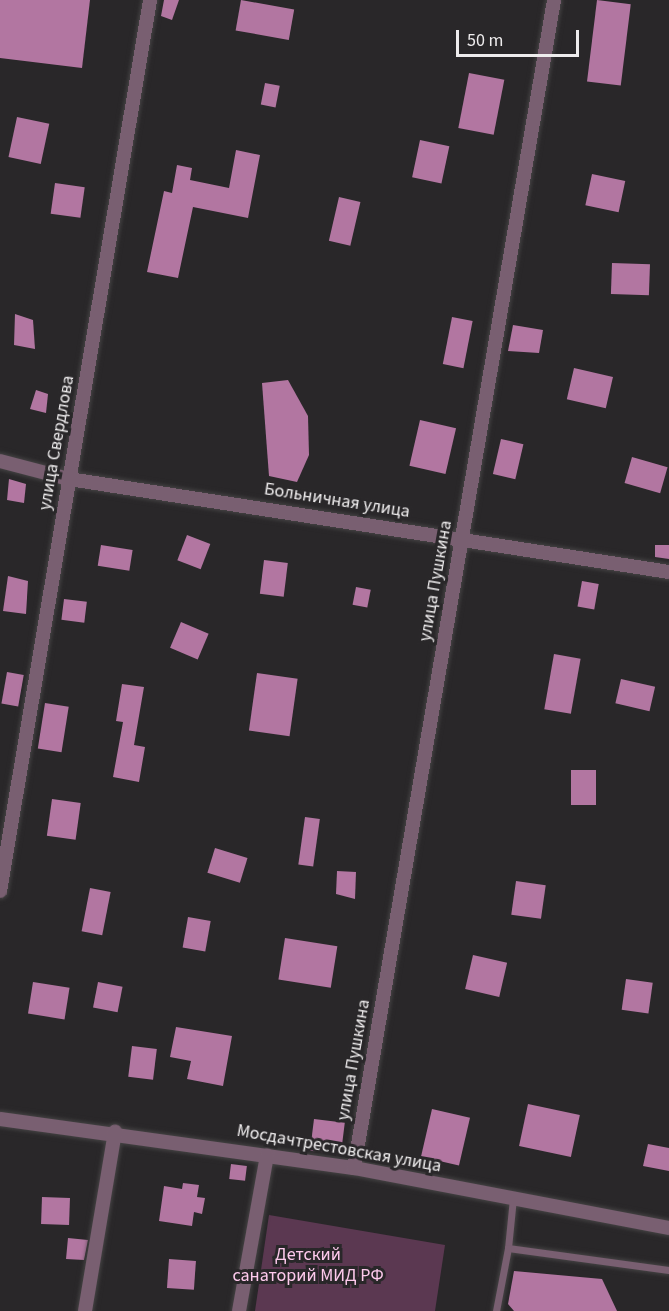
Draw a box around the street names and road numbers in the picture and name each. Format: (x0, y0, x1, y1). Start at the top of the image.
street label: улица Свердлова (35, 374, 79, 512)
street label: Больничная улица (263, 479, 411, 523)
street label: улица Пушкина (415, 519, 457, 643)
street label: улица Пушкина (333, 998, 375, 1122)
street label: Мосдачтрестовская улица (235, 1120, 443, 1178)

